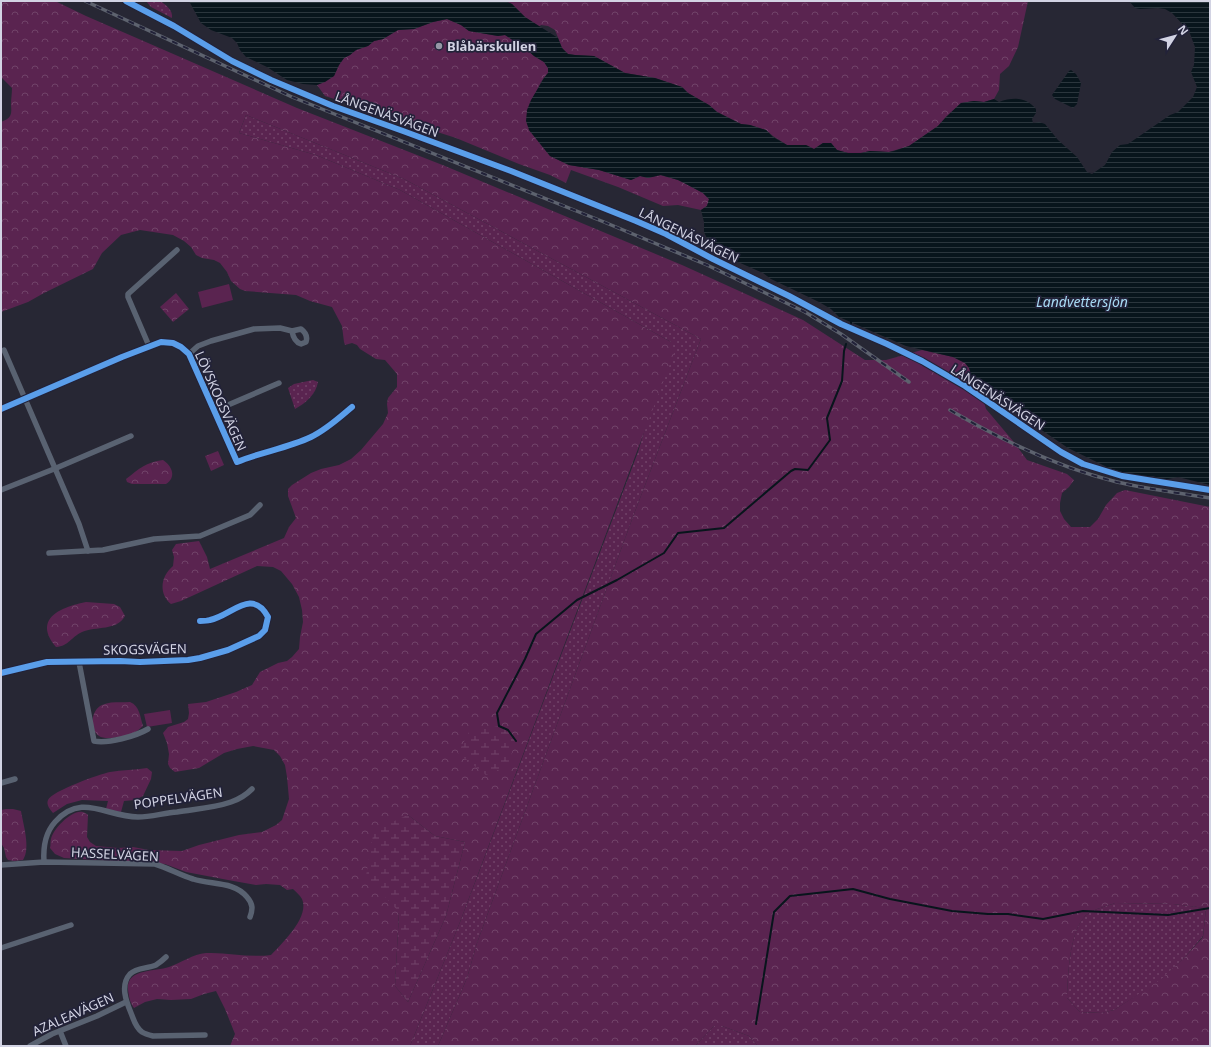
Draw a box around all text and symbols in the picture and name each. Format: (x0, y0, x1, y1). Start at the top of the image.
north arrow (1155, 16, 1195, 56)
text: N (1175, 22, 1192, 38)
place label: Blåbärskullen (447, 37, 536, 55)
marker: Blåbärskullen (434, 41, 444, 51)
street label: LÅNGENÄSVÄGEN (333, 87, 441, 141)
street label: LÅNGENÄSVÄGEN (636, 203, 742, 267)
water label: Landvettersjön (1036, 292, 1128, 311)
street label: LÖVSKOGSVÄGEN (191, 348, 251, 454)
street label: LÅNGENÄSVÄGEN (947, 360, 1049, 434)
street label: SKOGSVÄGEN (103, 639, 187, 659)
street label: POPPELVÄGEN (132, 783, 224, 813)
street label: HASSELVÄGEN (71, 843, 159, 865)
street label: AZALEAVÄGEN (29, 988, 117, 1040)

